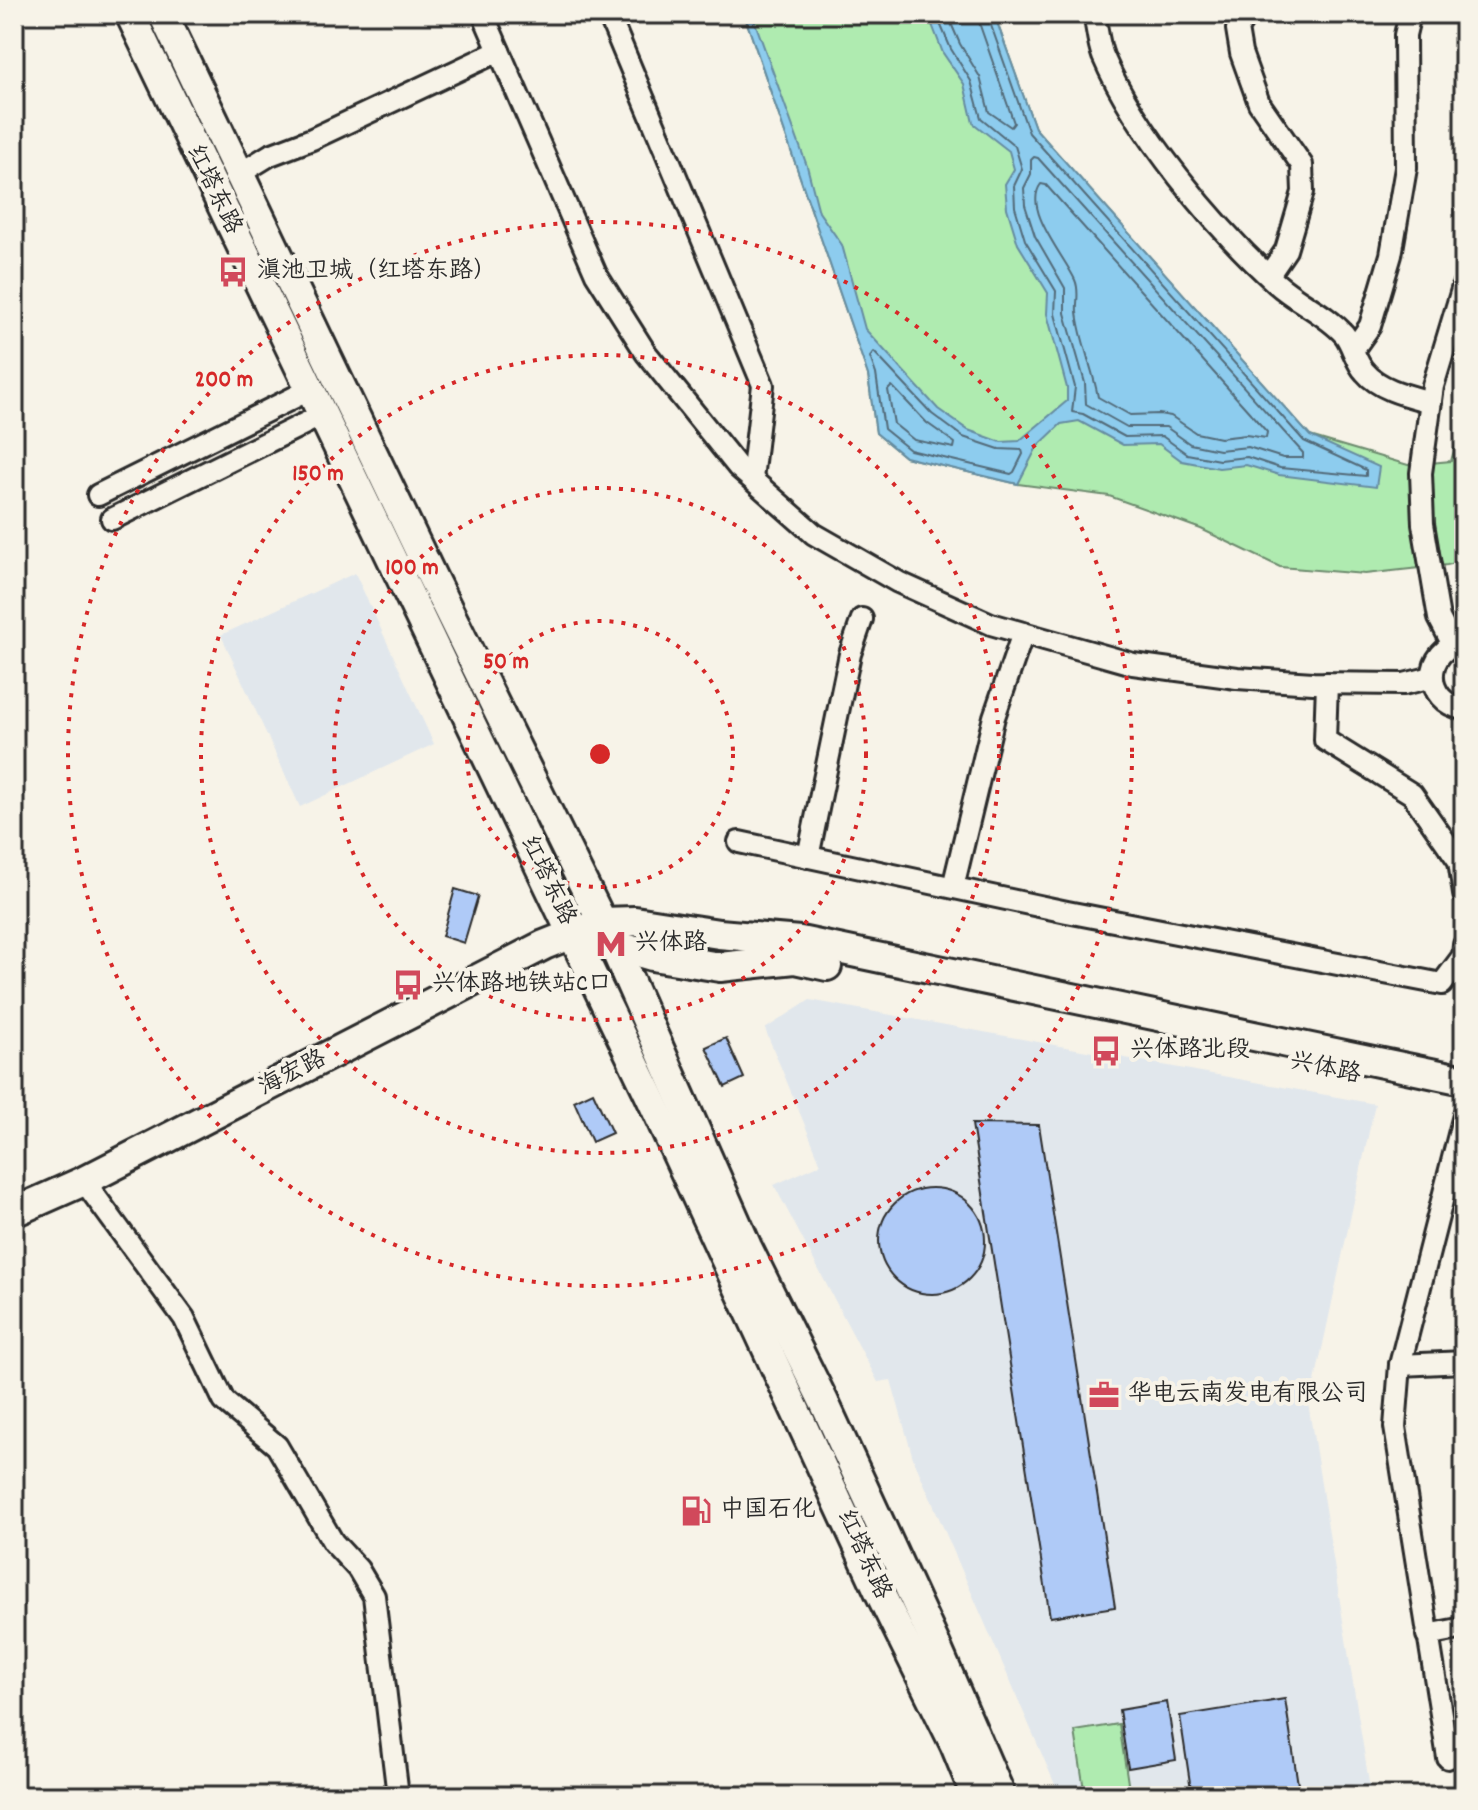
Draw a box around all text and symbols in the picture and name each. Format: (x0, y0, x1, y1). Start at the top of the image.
street label: 红塔东路 (177, 139, 249, 241)
bus stop icon: 滇池卫城（红塔东路） (216, 255, 250, 289)
place label: 滇池卫城（红塔东路） (257, 255, 497, 289)
text: 200 m (195, 364, 253, 398)
text: 150 m (292, 458, 344, 492)
text: 100 m (385, 552, 439, 586)
text: 50 m (483, 646, 529, 680)
centre of rings (586, 740, 614, 768)
street label: 红塔东路 (511, 830, 583, 932)
metro station icon: 兴体路 (594, 927, 628, 961)
place label: 兴体路 (635, 927, 707, 961)
bus stop icon: 兴体路地铁站C口 (391, 968, 425, 1002)
place label: 兴体路地铁站C口 (432, 968, 612, 1002)
bus stop icon: 兴体路北段 (1089, 1034, 1123, 1068)
place label: 兴体路北段 (1130, 1034, 1250, 1068)
street label: 海宏路 (253, 1043, 333, 1105)
street label: 兴体路 (1286, 1045, 1364, 1093)
office icon: 华电云南发电有限公司 (1087, 1378, 1121, 1412)
place label: 华电云南发电有限公司 (1128, 1378, 1368, 1412)
fuel station icon: 中国石化 (679, 1494, 713, 1528)
place label: 中国石化 (720, 1494, 816, 1528)
street label: 红塔东路 (827, 1504, 899, 1606)

